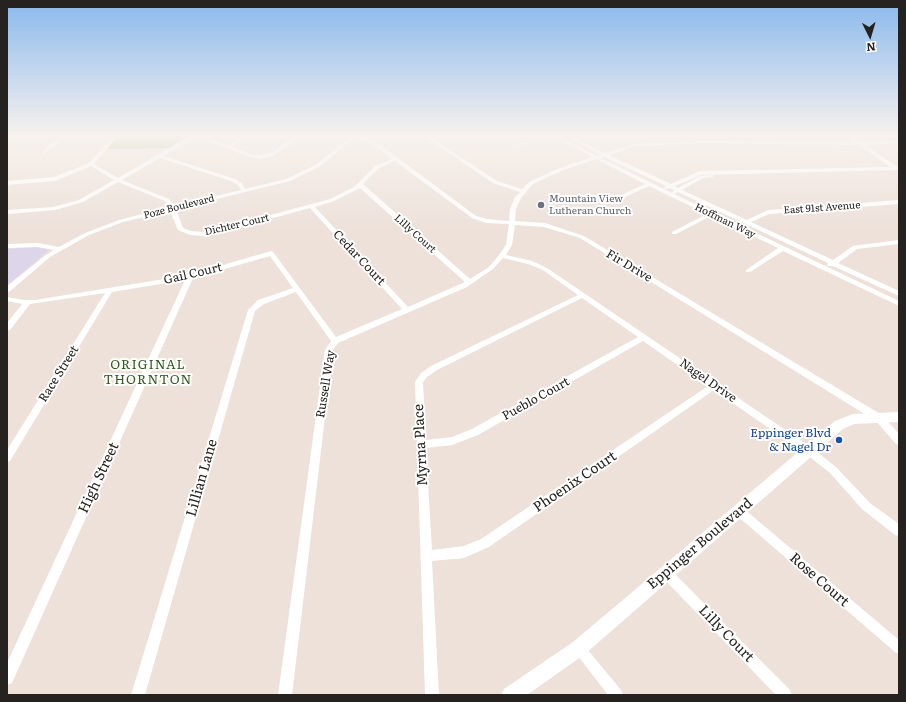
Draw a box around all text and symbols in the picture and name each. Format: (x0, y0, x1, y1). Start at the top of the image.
north arrow (850, 16, 890, 56)
text: N (866, 40, 876, 56)
street label: Poze Boulevard (142, 192, 216, 222)
place label: Mountain View Lutheran Church (549, 193, 631, 216)
street label: East 91st Avenue (783, 199, 861, 217)
marker: Mountain View Lutheran Church (536, 200, 546, 210)
street label: Hoffman Way (693, 201, 757, 241)
street label: Dichter Court (204, 212, 270, 238)
street label: Lilly Court (392, 212, 438, 256)
street label: Cedar Court (330, 228, 388, 288)
street label: Fir Drive (603, 247, 655, 285)
street label: Gail Court (162, 260, 224, 288)
street label: Race Street (36, 343, 82, 405)
street label: Russell Way (314, 349, 338, 419)
street label: Nagel Drive (677, 356, 739, 406)
district label: ORIGINAL THORNTON (104, 357, 192, 388)
street label: Pueblo Court (500, 375, 572, 423)
street label: Myrna Place (410, 404, 432, 486)
place label: Eppinger Blvd & Nagel Dr (750, 426, 831, 454)
marker: Eppinger Blvd & Nagel Dr (834, 435, 844, 445)
street label: Lillian Lane (183, 437, 221, 519)
street label: High Street (75, 440, 123, 516)
street label: Phoenix Court (530, 448, 620, 516)
street label: Eppinger Boulevard (644, 495, 756, 593)
street label: Rose Court (786, 550, 852, 610)
street label: Lilly Court (695, 602, 757, 666)

